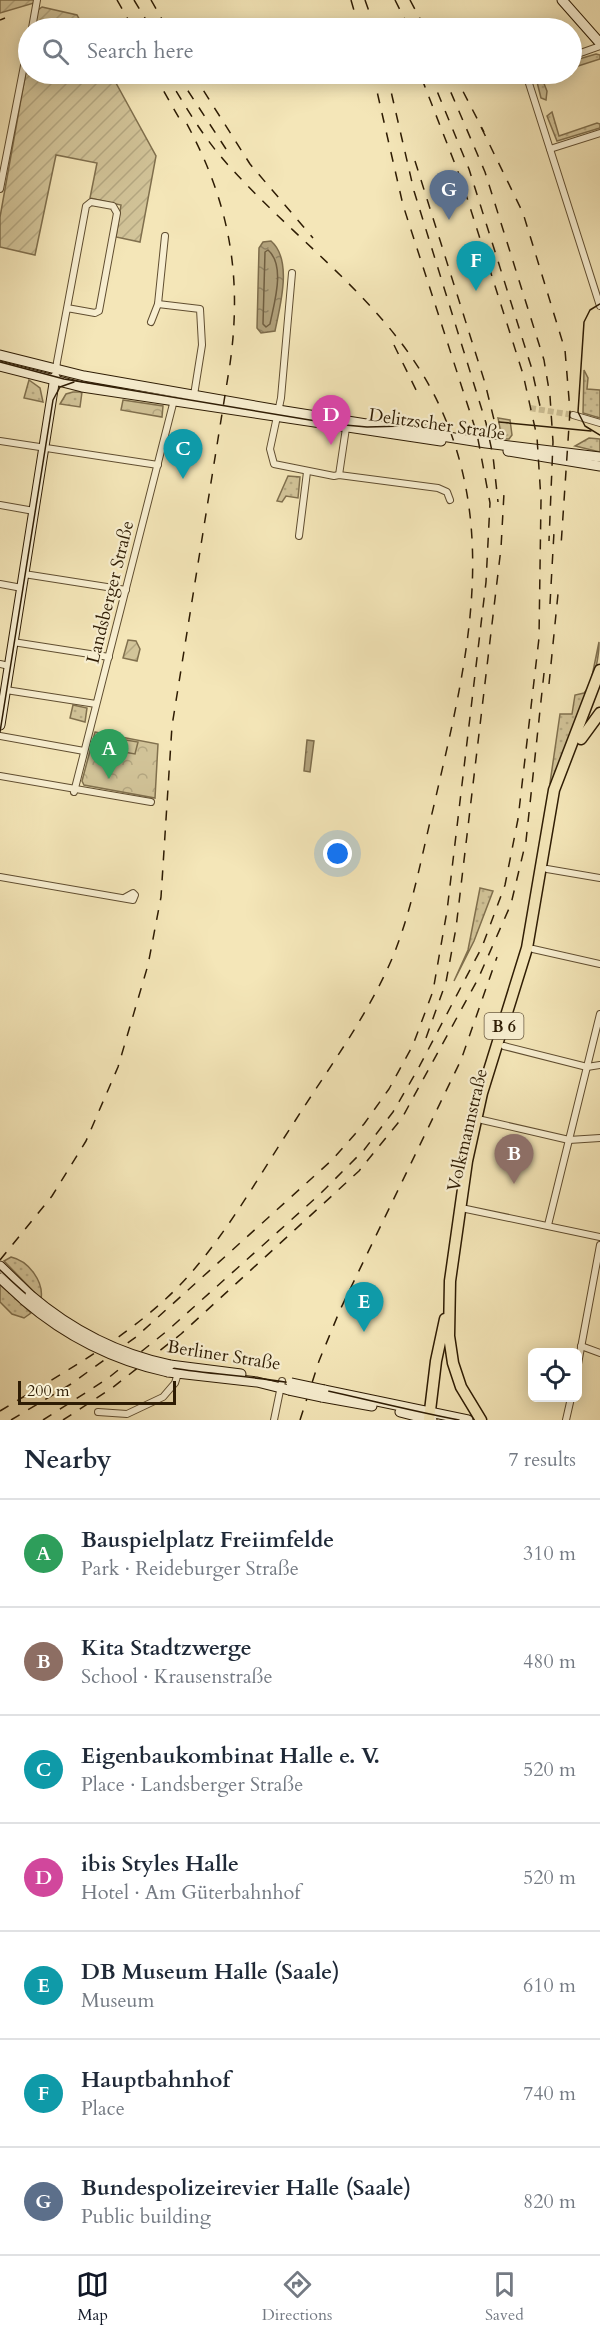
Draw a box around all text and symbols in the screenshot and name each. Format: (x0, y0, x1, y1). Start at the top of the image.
search box (18, 18, 582, 84)
icon: search (39, 35, 72, 68)
text: Search here (87, 36, 194, 66)
pin: G (430, 170, 468, 220)
pin: F (456, 242, 496, 291)
pin: D (312, 396, 350, 445)
street label: Delitzscher Straße (367, 403, 507, 446)
pin: C (164, 430, 202, 479)
street label: Landsberger Straße (81, 518, 140, 666)
pin: A (90, 730, 128, 779)
your location (323, 839, 352, 868)
road number: B 6 (484, 1013, 524, 1039)
street label: Volkmannstraße (441, 1066, 494, 1194)
pin: B (494, 1134, 534, 1184)
pin: E (344, 1282, 384, 1332)
street label: Berliner Straße (165, 1334, 282, 1377)
map controls (528, 1348, 582, 1402)
button: locate (528, 1348, 582, 1402)
scale bar (18, 1378, 176, 1406)
text: 200 m (27, 1380, 69, 1402)
text: Nearby (24, 1442, 112, 1477)
text: 7 results (508, 1446, 576, 1473)
text: Bauspielplatz Freiimfelde (81, 1525, 334, 1555)
text: A (36, 1540, 51, 1567)
text: 310 m (523, 1540, 576, 1567)
text: Park · Reideburger Straße (81, 1555, 299, 1582)
text: Kita Stadtzwerge (81, 1633, 252, 1663)
text: B (36, 1648, 51, 1675)
text: 480 m (523, 1648, 576, 1675)
text: School · Krausenstraße (81, 1663, 273, 1690)
text: Eigenbaukombinat Halle e. V. (81, 1741, 380, 1771)
text: C (36, 1756, 51, 1783)
text: 520 m (523, 1756, 576, 1783)
text: Place · Landsberger Straße (81, 1771, 303, 1798)
text: ibis Styles Halle (81, 1849, 239, 1879)
text: D (35, 1864, 52, 1891)
text: 520 m (523, 1864, 576, 1891)
text: Hotel · Am Güterbahnhof (81, 1879, 300, 1906)
text: DB Museum Halle (Saale) (81, 1957, 340, 1987)
text: E (37, 1972, 50, 1999)
text: 610 m (523, 1972, 576, 1999)
text: Museum (81, 1987, 154, 2014)
text: Hauptbahnhof (81, 2065, 230, 2095)
text: F (38, 2080, 49, 2107)
text: 740 m (523, 2080, 576, 2107)
text: Place (81, 2095, 125, 2122)
text: Bundespolizeirevier Halle (Saale) (81, 2173, 411, 2203)
text: G (35, 2188, 52, 2215)
text: 820 m (523, 2188, 576, 2215)
text: Public building (81, 2203, 211, 2230)
tab: Map (76, 2268, 109, 2326)
tab: Directions (262, 2268, 332, 2326)
tab: Saved (485, 2268, 524, 2326)

